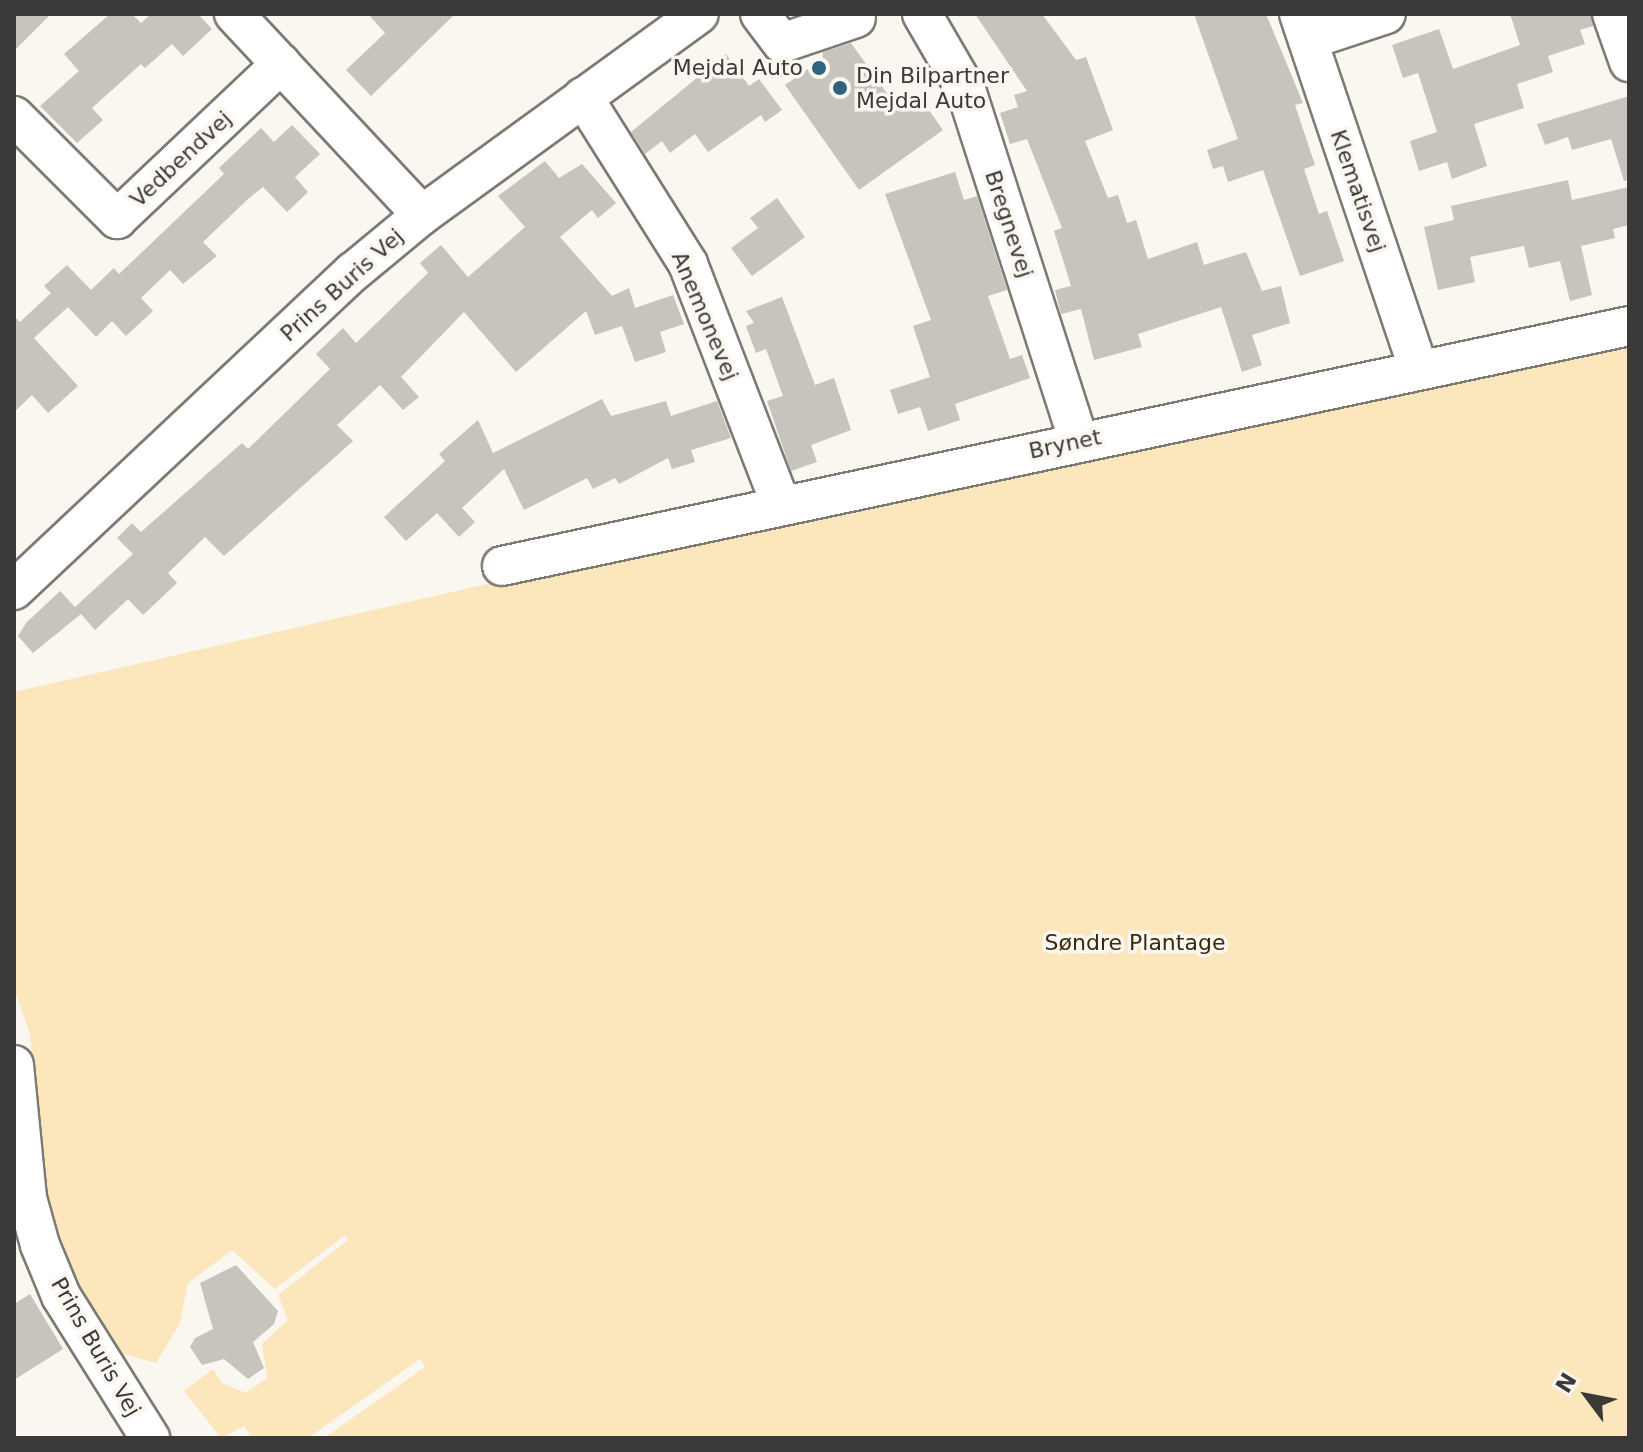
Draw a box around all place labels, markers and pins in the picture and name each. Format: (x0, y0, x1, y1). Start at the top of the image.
place label: Mejdal Auto (673, 55, 803, 81)
marker: Mejdal Auto (810, 59, 828, 77)
place label: Din Bilpartner Mejdal Auto (856, 62, 1009, 114)
marker: Din Bilpartner Mejdal Auto (831, 79, 849, 97)

